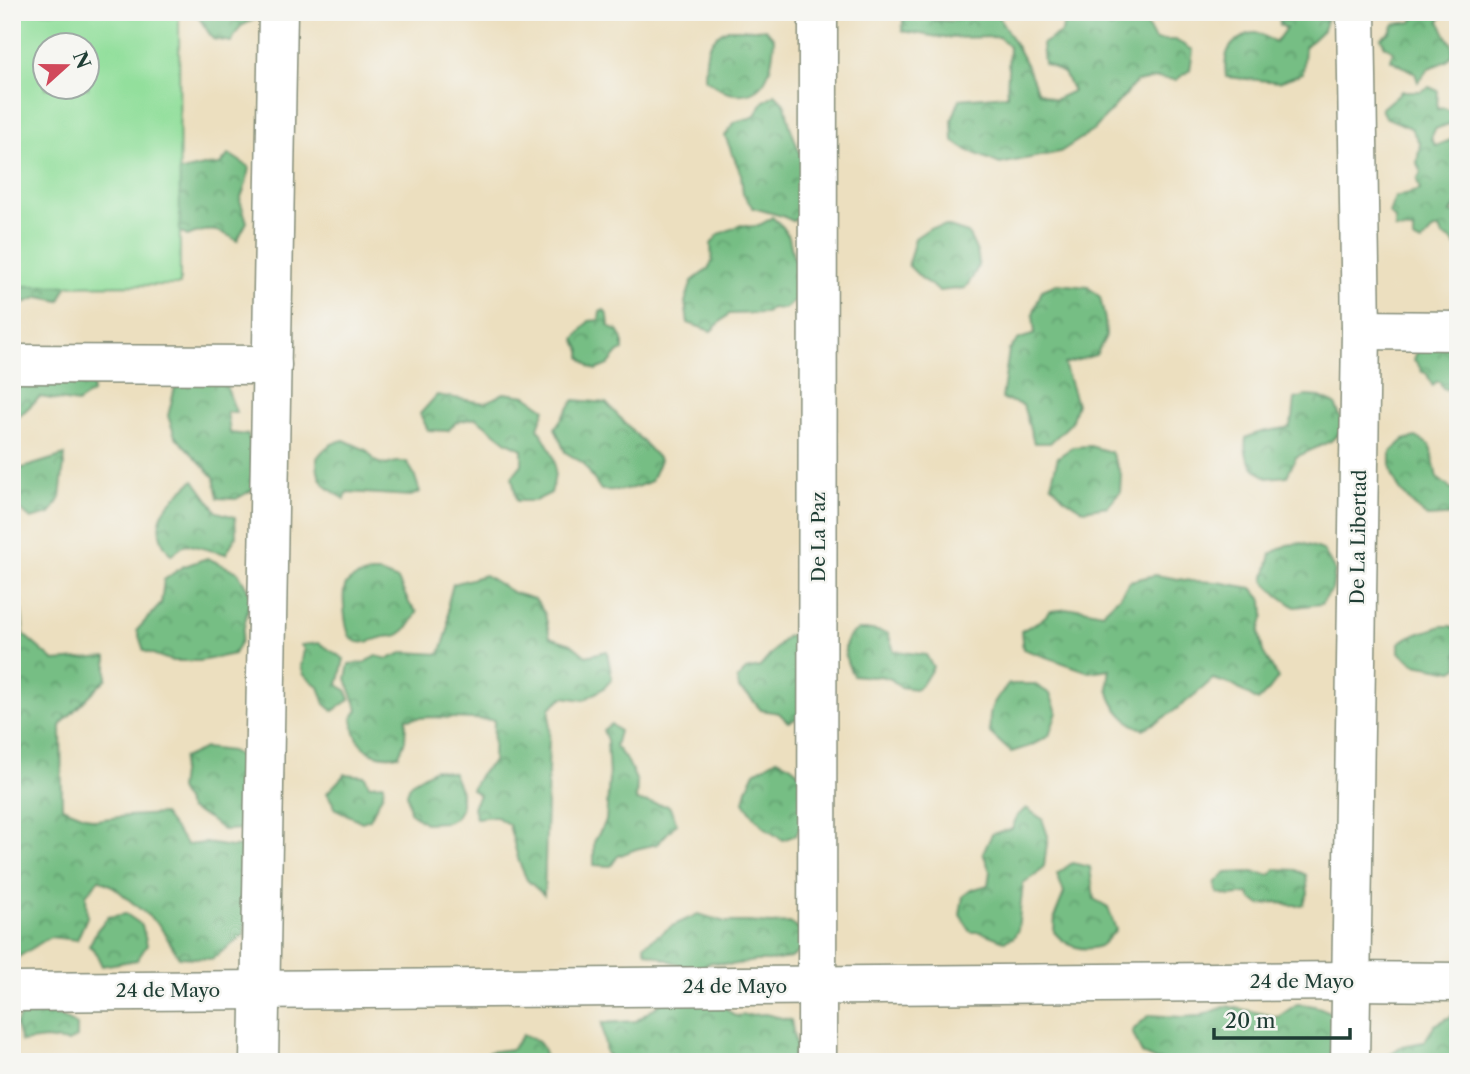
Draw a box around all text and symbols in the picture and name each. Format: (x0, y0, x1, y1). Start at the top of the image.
north arrow (32, 32, 102, 102)
text: N (68, 48, 95, 72)
street label: De La Libertad (1346, 469, 1371, 605)
street label: De La Paz (807, 492, 830, 582)
street label: 24 de Mayo (1250, 970, 1354, 993)
street label: 24 de Mayo (683, 975, 787, 998)
street label: 24 de Mayo (116, 979, 220, 1002)
scale bar (1214, 997, 1351, 1041)
text: 20 m (1225, 1008, 1276, 1033)

